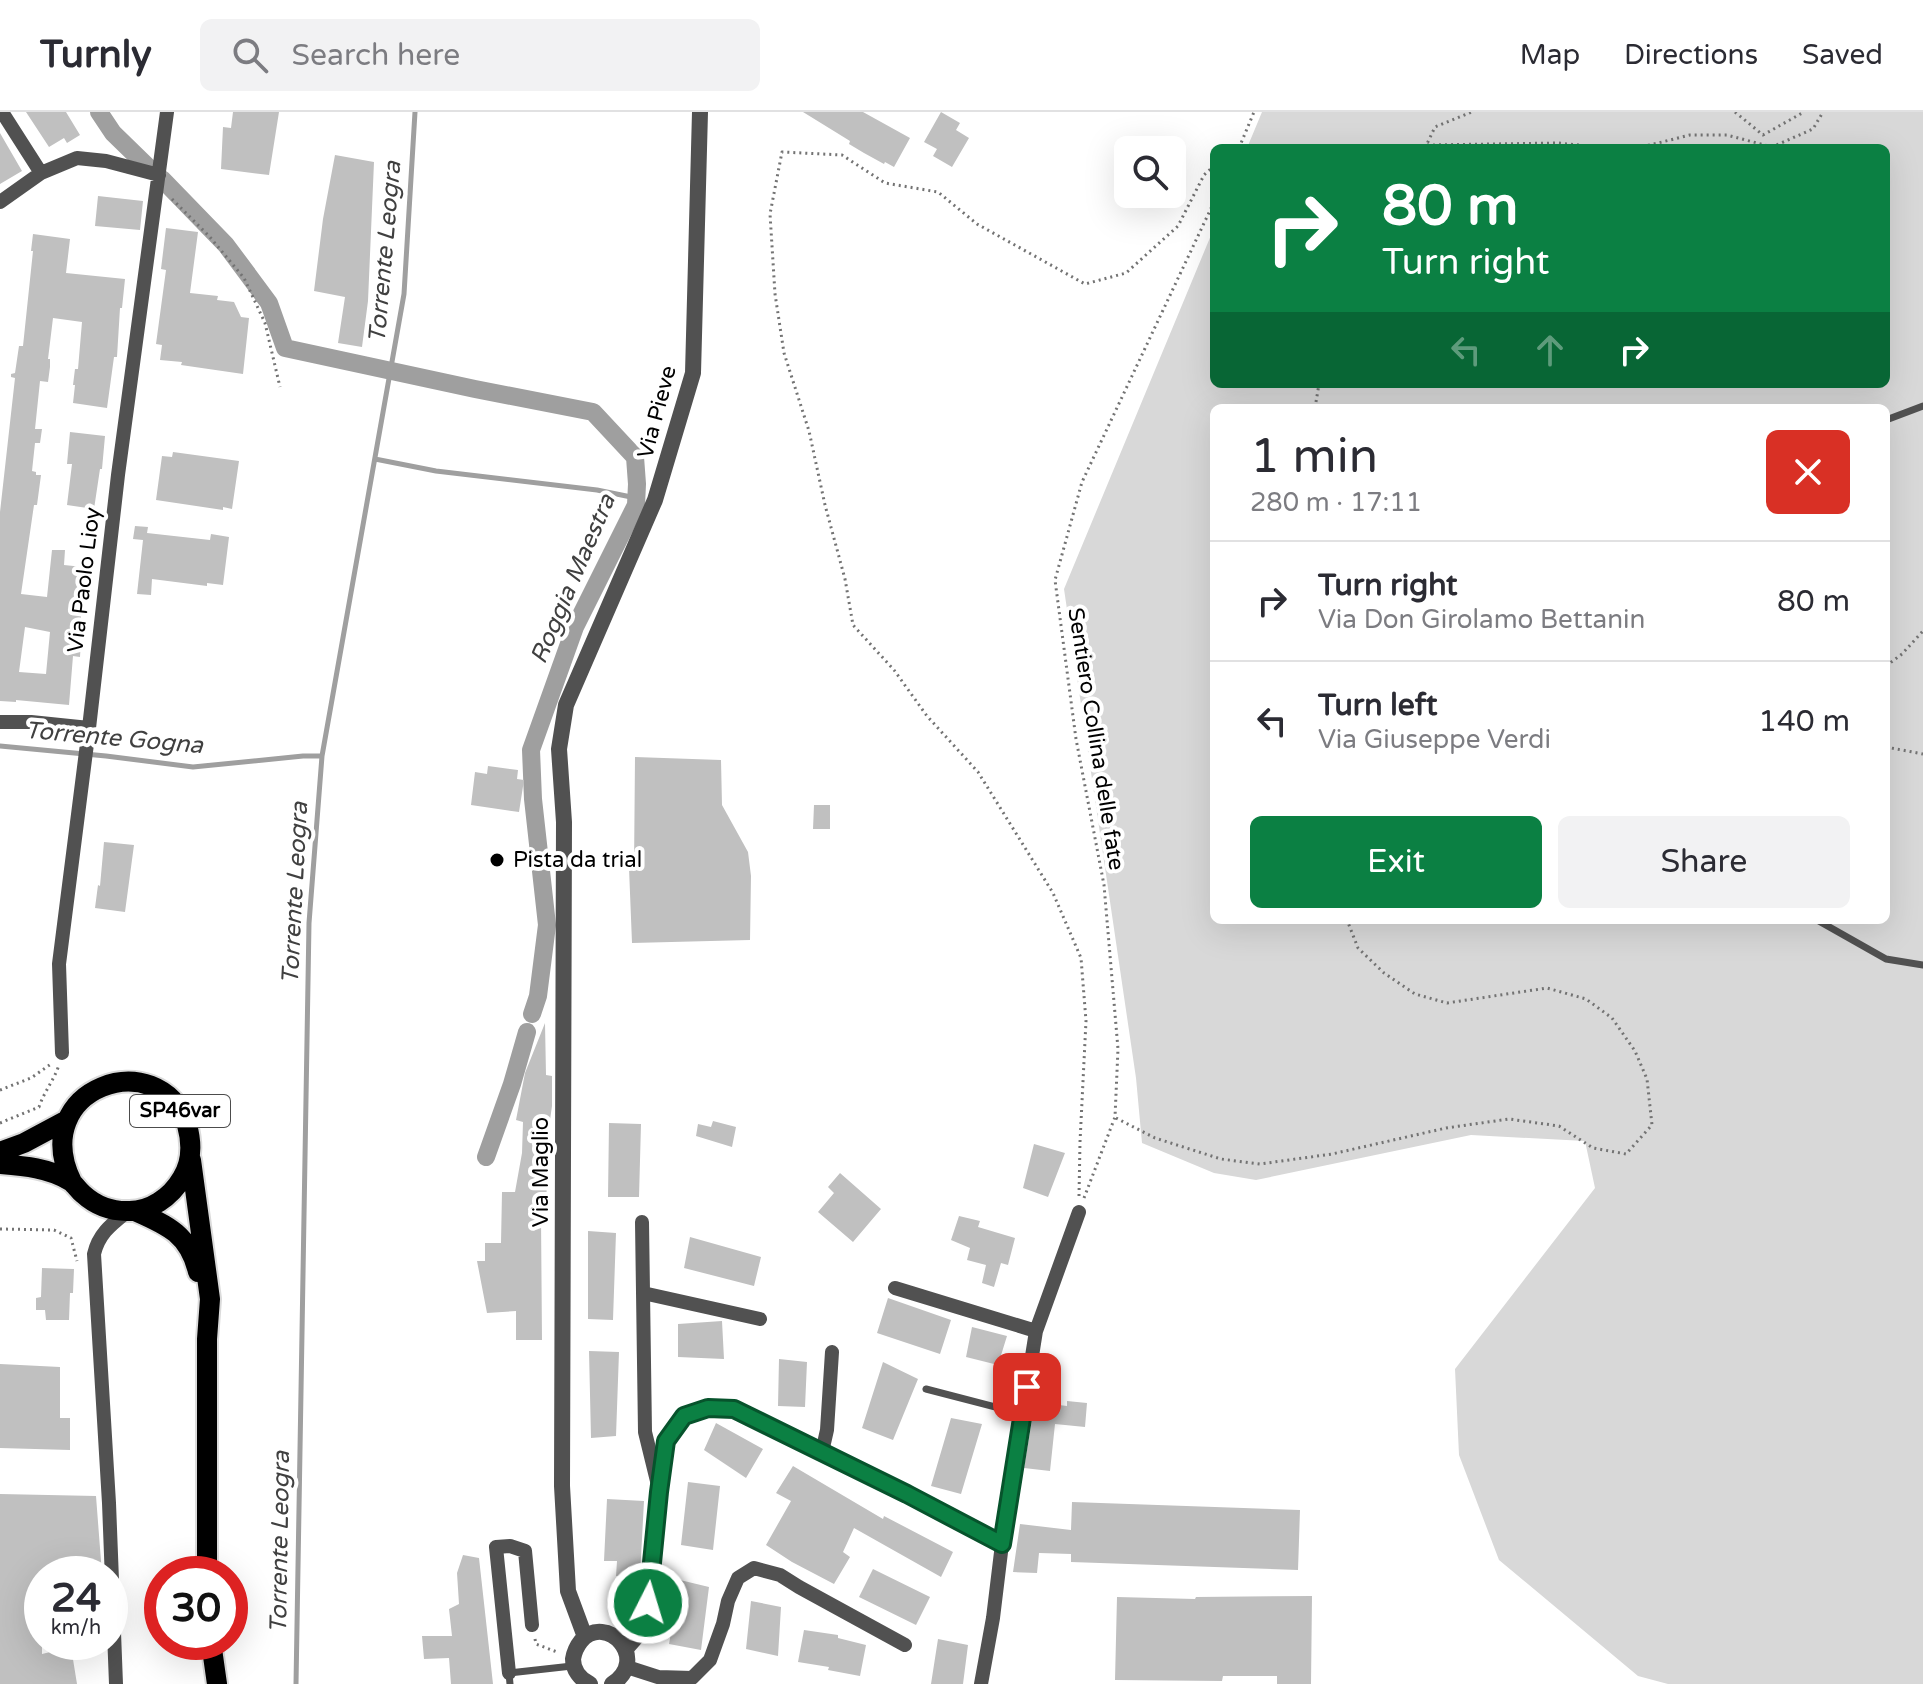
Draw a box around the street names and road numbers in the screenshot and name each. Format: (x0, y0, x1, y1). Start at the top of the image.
street label: Via Pieve (632, 363, 682, 461)
street label: Via Paolo Lioy (62, 506, 106, 654)
street label: Sentiero Collina delle fate (1062, 606, 1130, 872)
road number: SP46var (130, 1095, 230, 1127)
street label: Via Maglio (528, 1117, 554, 1227)

